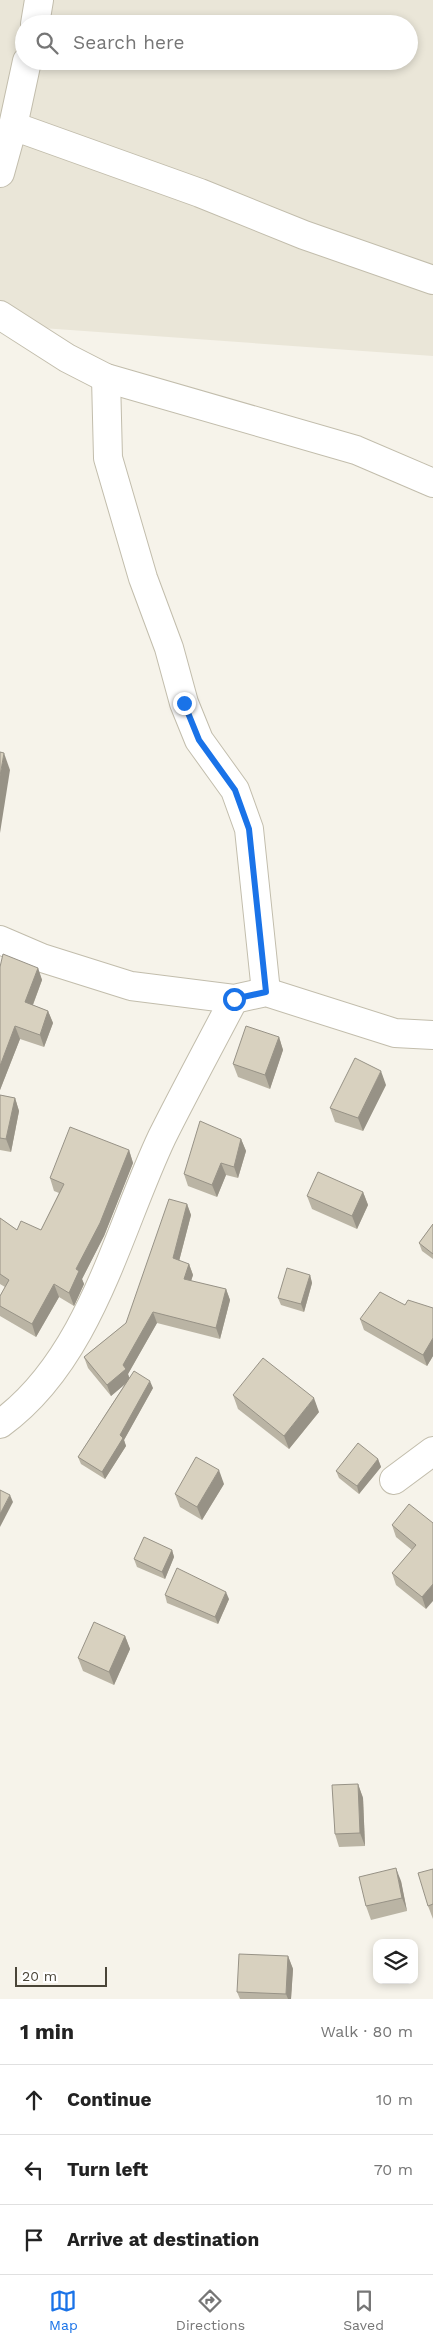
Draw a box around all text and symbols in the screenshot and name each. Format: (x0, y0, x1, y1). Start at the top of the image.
search box (15, 15, 418, 70)
icon: search (33, 29, 61, 57)
text: Search here (73, 31, 184, 54)
route end (173, 692, 196, 715)
route start (223, 988, 246, 1011)
map controls (373, 1939, 418, 1984)
button: layers (373, 1939, 418, 1984)
scale bar (15, 1964, 108, 1987)
text: 20 m (22, 1968, 57, 1984)
text: 1 min (20, 2019, 74, 2044)
text: Walk · 80 m (321, 2022, 413, 2041)
icon: ahead (20, 2086, 48, 2114)
text: Continue (67, 2088, 151, 2111)
text: 10 m (376, 2090, 413, 2109)
icon: left (20, 2156, 48, 2184)
text: Turn left (67, 2158, 148, 2181)
text: 70 m (374, 2160, 413, 2179)
icon: arrive (20, 2226, 48, 2254)
text: Arrive at destination (67, 2228, 259, 2251)
tab: Map (49, 2287, 78, 2333)
tab: Directions (176, 2287, 245, 2333)
tab: Saved (343, 2287, 384, 2333)

